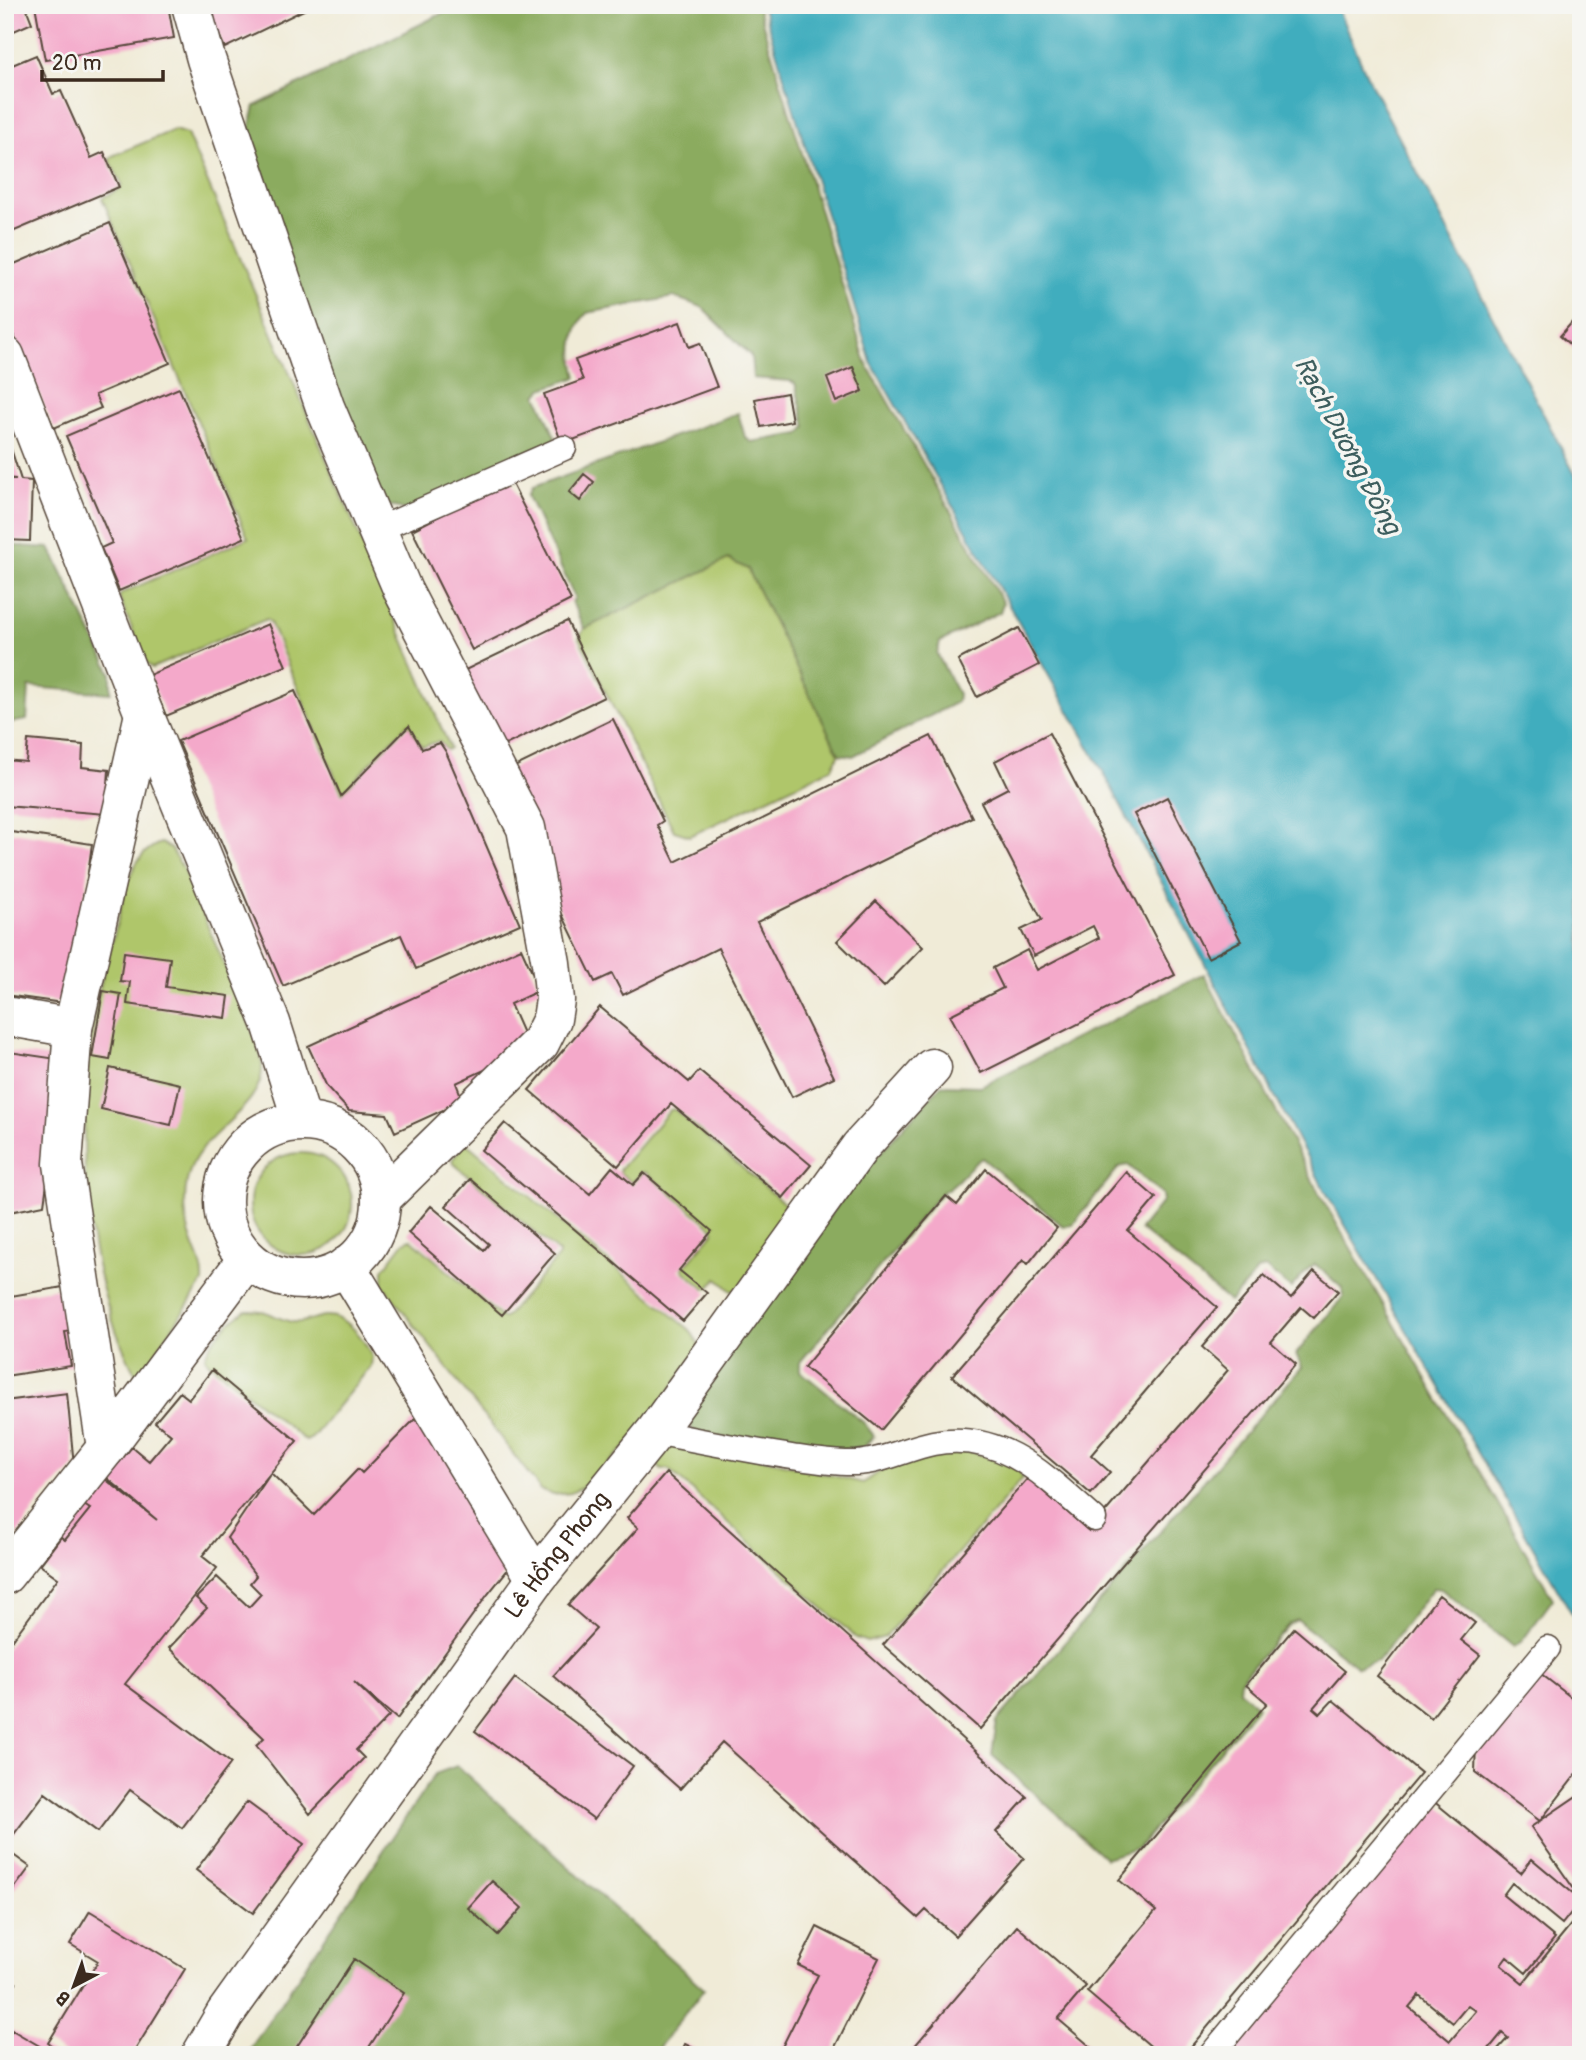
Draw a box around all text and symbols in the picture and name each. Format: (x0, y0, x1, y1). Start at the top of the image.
scale bar (42, 38, 163, 82)
text: 20 m (52, 50, 101, 77)
water label: Rạch Dương Đông (1287, 351, 1408, 541)
street label: Lê Hồng Phong (498, 1486, 616, 1624)
north arrow (38, 1952, 108, 2022)
text: B (51, 1985, 75, 2011)

